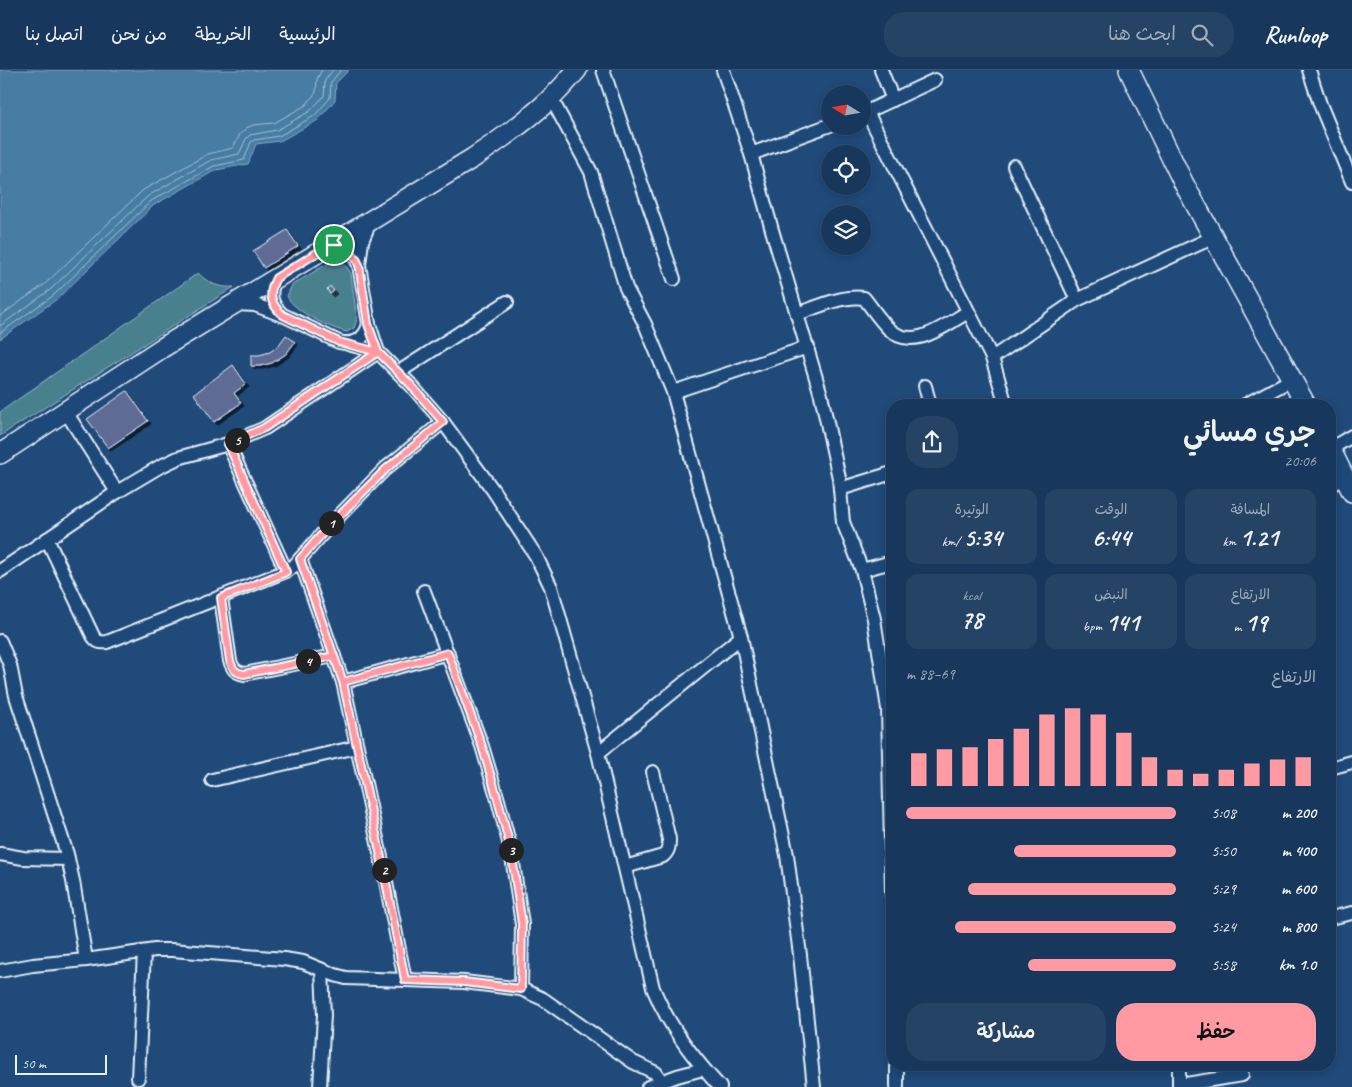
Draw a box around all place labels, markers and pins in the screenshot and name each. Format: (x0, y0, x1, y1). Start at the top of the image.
pin (313, 224, 355, 266)
pin: 5 (224, 428, 250, 452)
pin: 1 (318, 510, 344, 536)
pin: 4 (296, 648, 320, 674)
pin: 3 (498, 838, 524, 862)
pin: 2 (372, 858, 396, 882)

